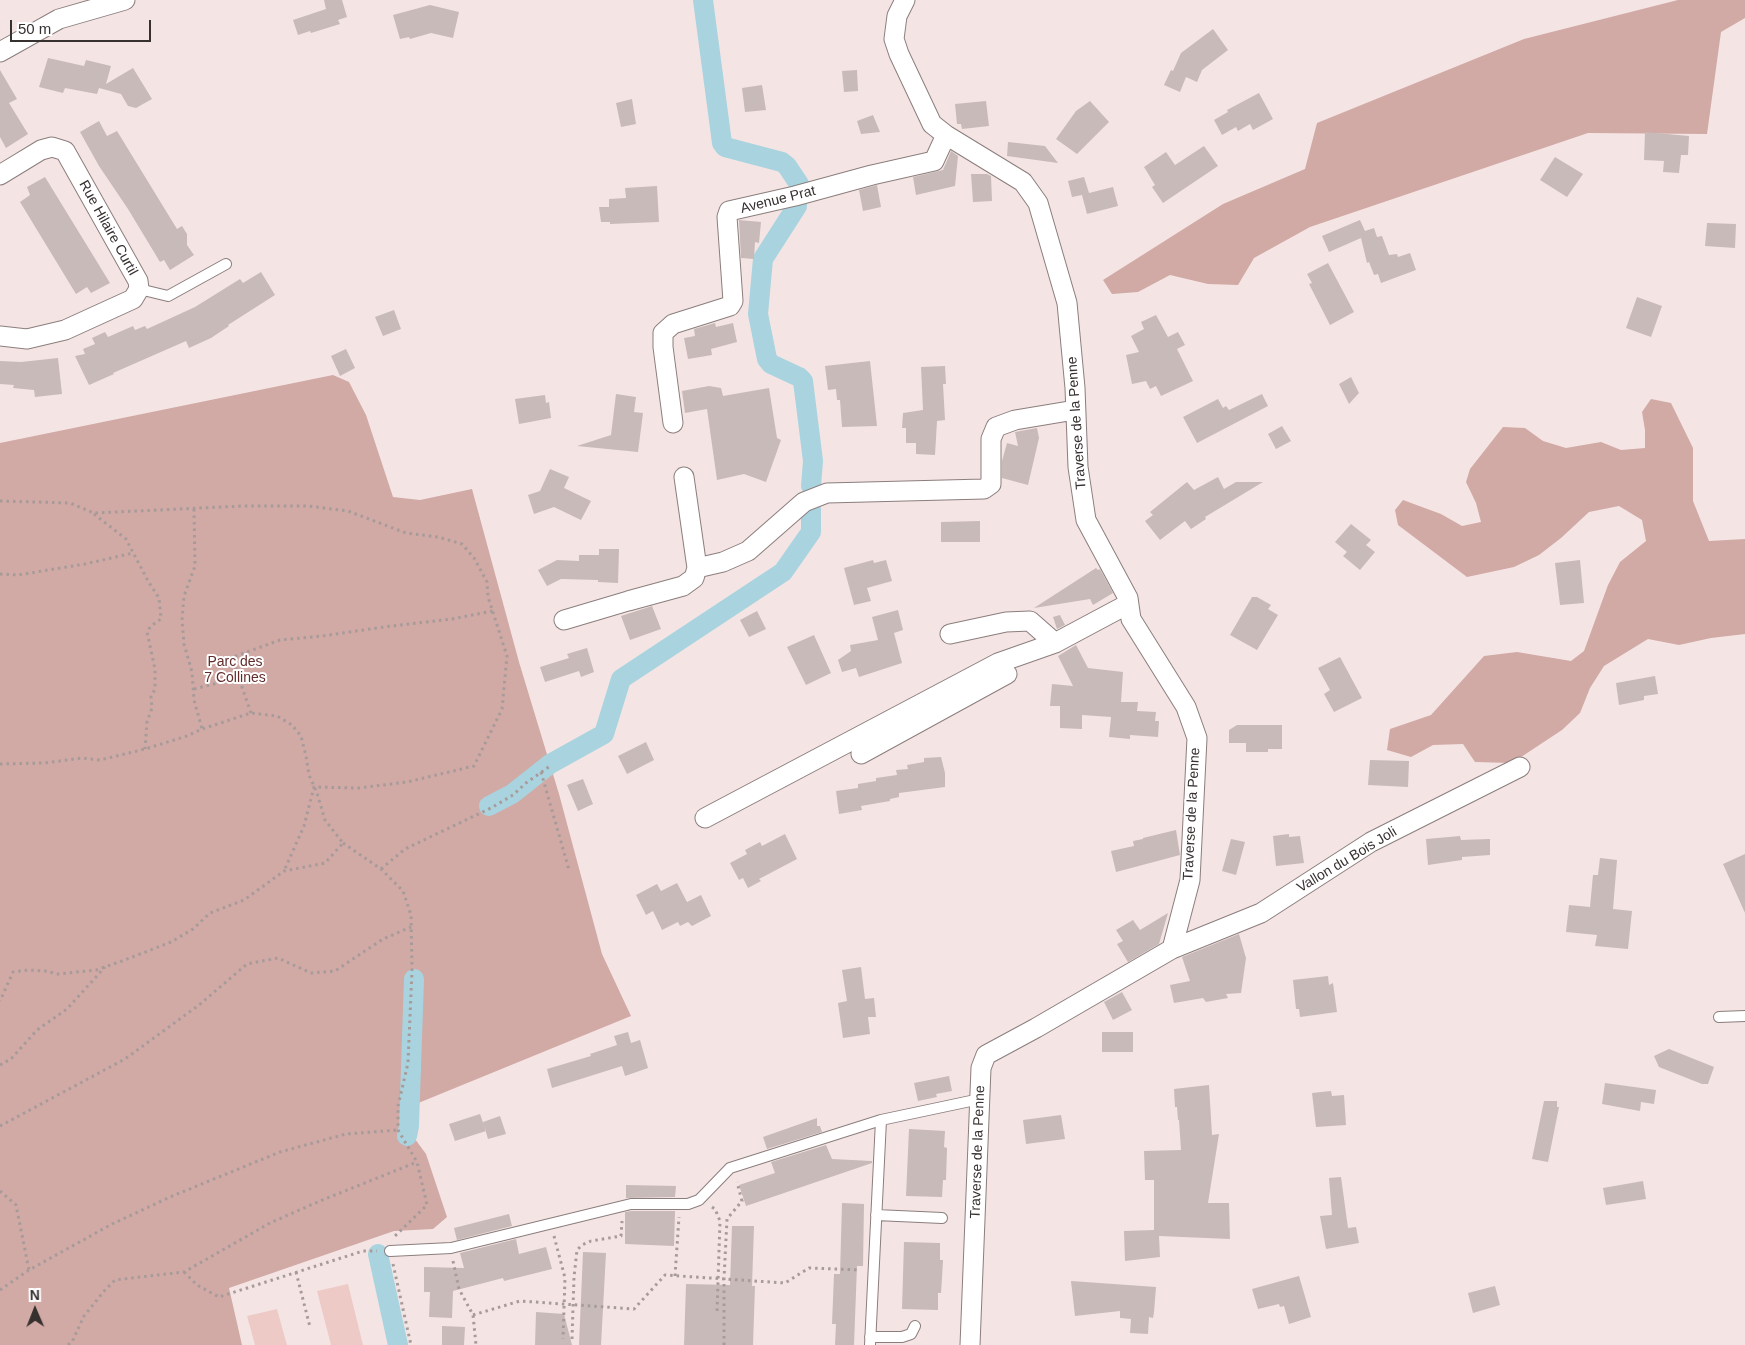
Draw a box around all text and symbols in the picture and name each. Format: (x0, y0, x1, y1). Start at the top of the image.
scale bar (12, 10, 154, 42)
text: 50 m (18, 20, 51, 37)
street label: Rue Hilaire Curtil (75, 178, 141, 278)
street label: Avenue Prat (739, 183, 817, 217)
street label: Traverse de la Penne (1064, 356, 1090, 490)
park label: Parc des 7 Collines (204, 654, 266, 686)
street label: Traverse de la Penne (1180, 747, 1204, 881)
street label: Vallon du Bois Joli (1294, 824, 1400, 896)
street label: Traverse de la Penne (967, 1085, 989, 1219)
north arrow (10, 1285, 60, 1335)
text: N (30, 1287, 40, 1303)

